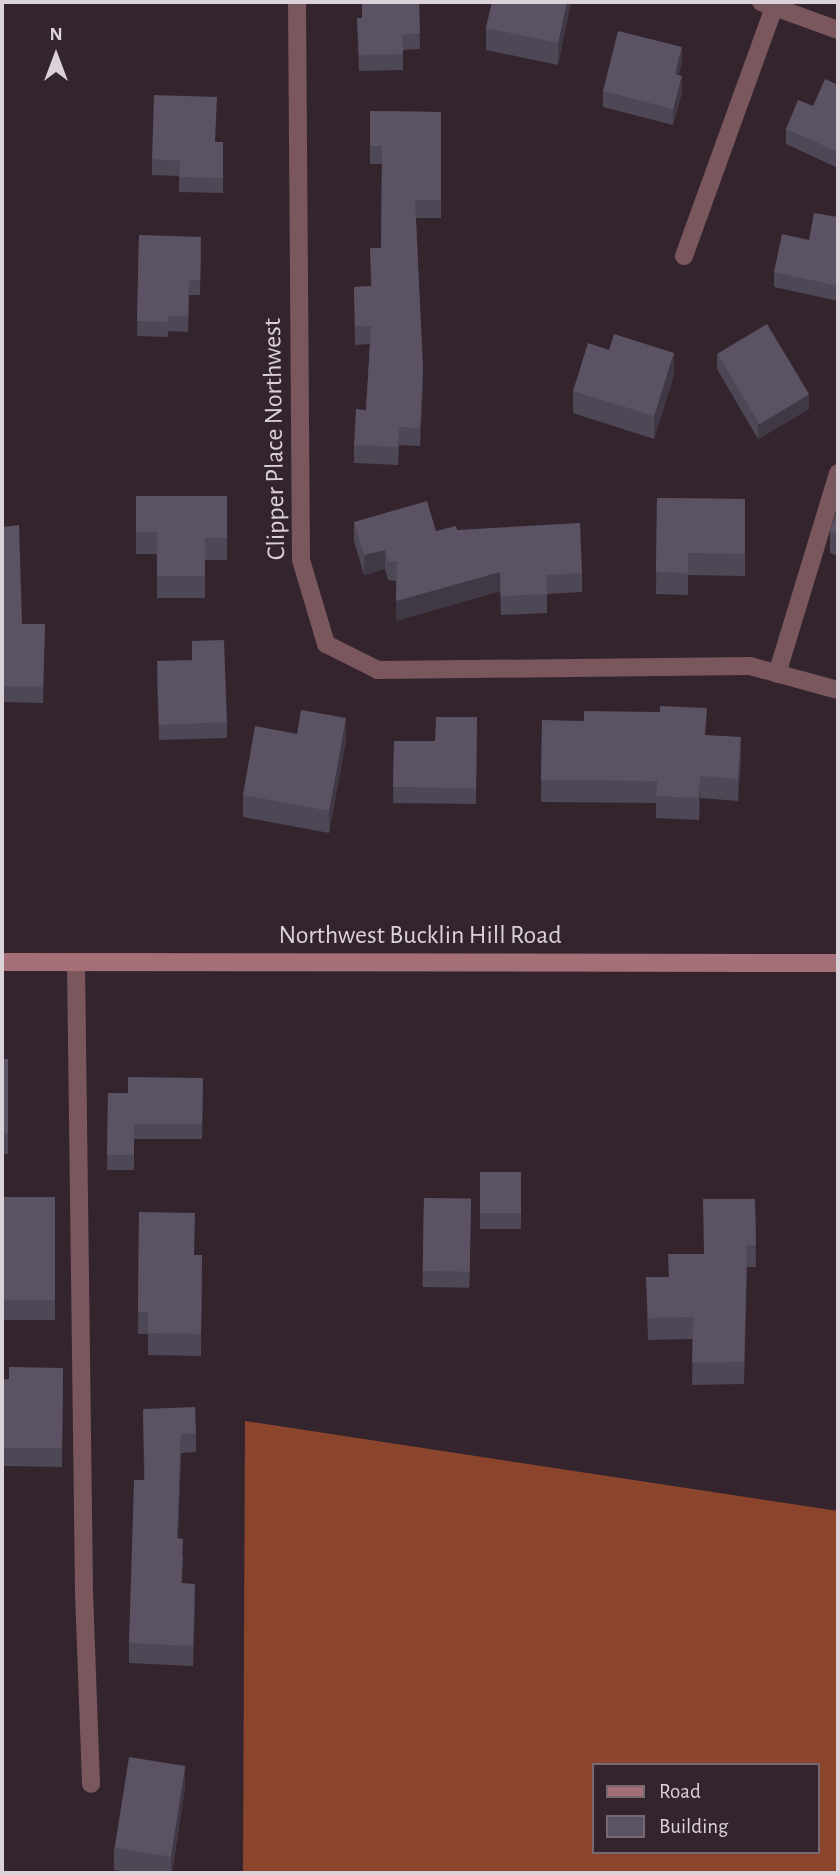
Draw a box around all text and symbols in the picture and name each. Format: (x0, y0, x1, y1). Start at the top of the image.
north arrow (21, 21, 91, 91)
text: N (49, 25, 63, 44)
street label: Clipper Place Northwest (257, 318, 293, 560)
street label: Northwest Bucklin Hill Road (278, 920, 562, 952)
legend (592, 1763, 819, 1854)
text: Road (659, 1781, 701, 1802)
text: Building (659, 1816, 728, 1837)

